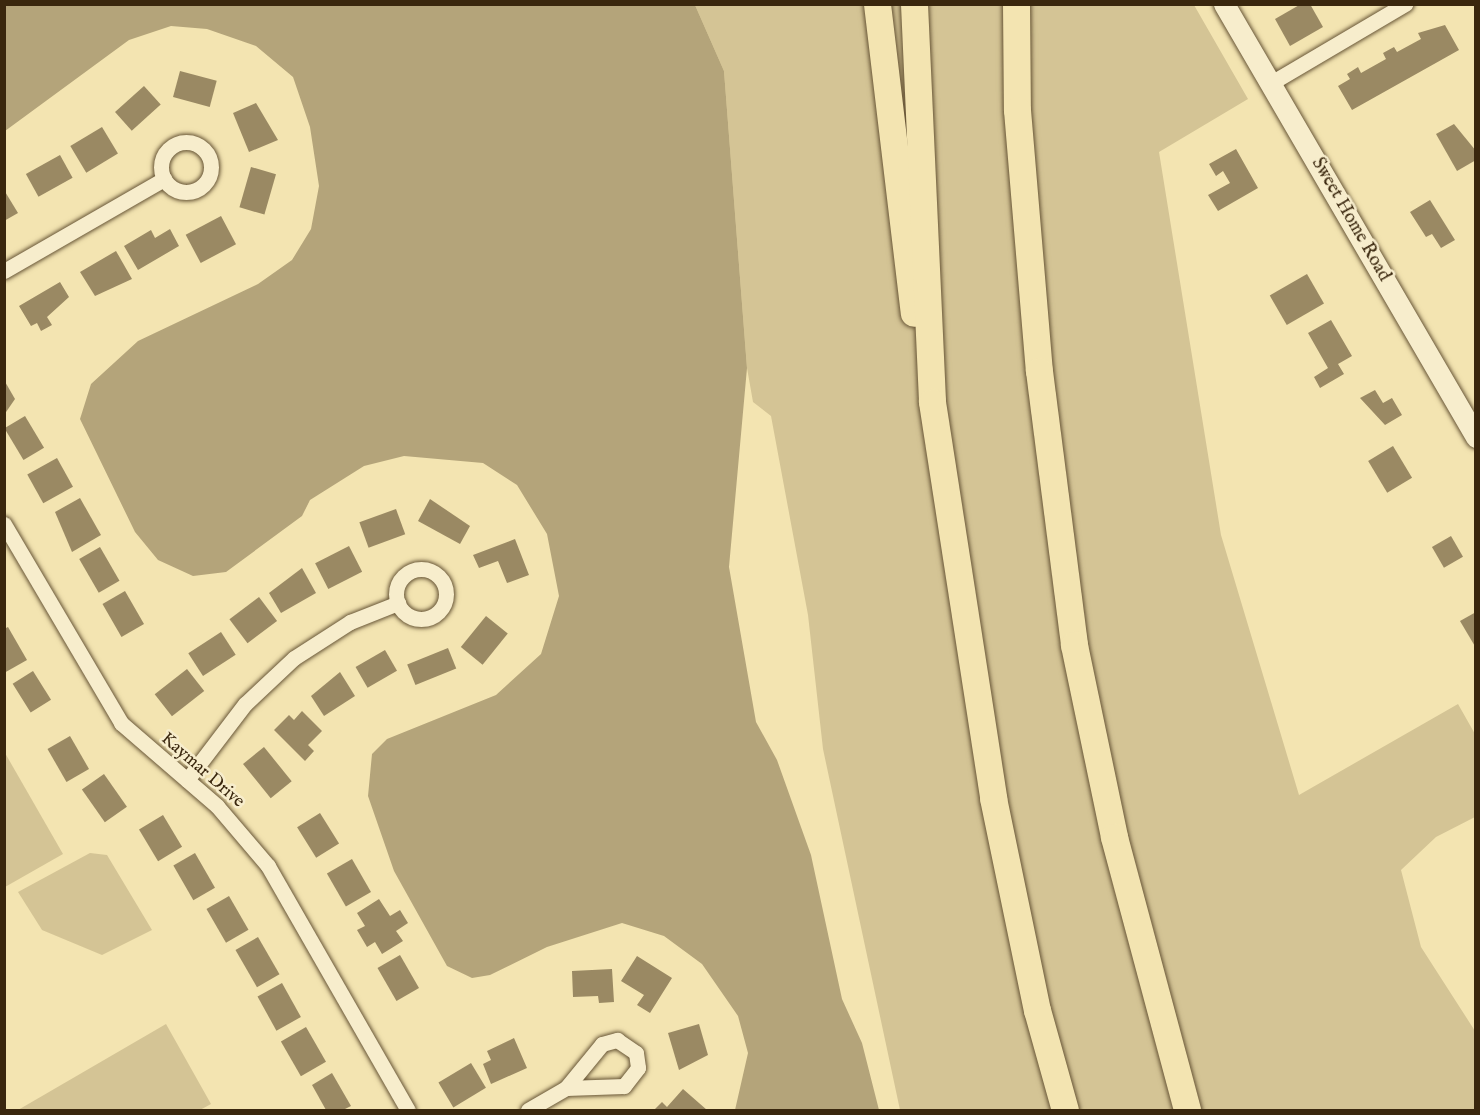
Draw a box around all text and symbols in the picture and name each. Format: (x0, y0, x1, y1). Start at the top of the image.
street label: Sweet Home Road (1306, 154, 1394, 286)
street label: Kaymar Drive (156, 729, 248, 813)

